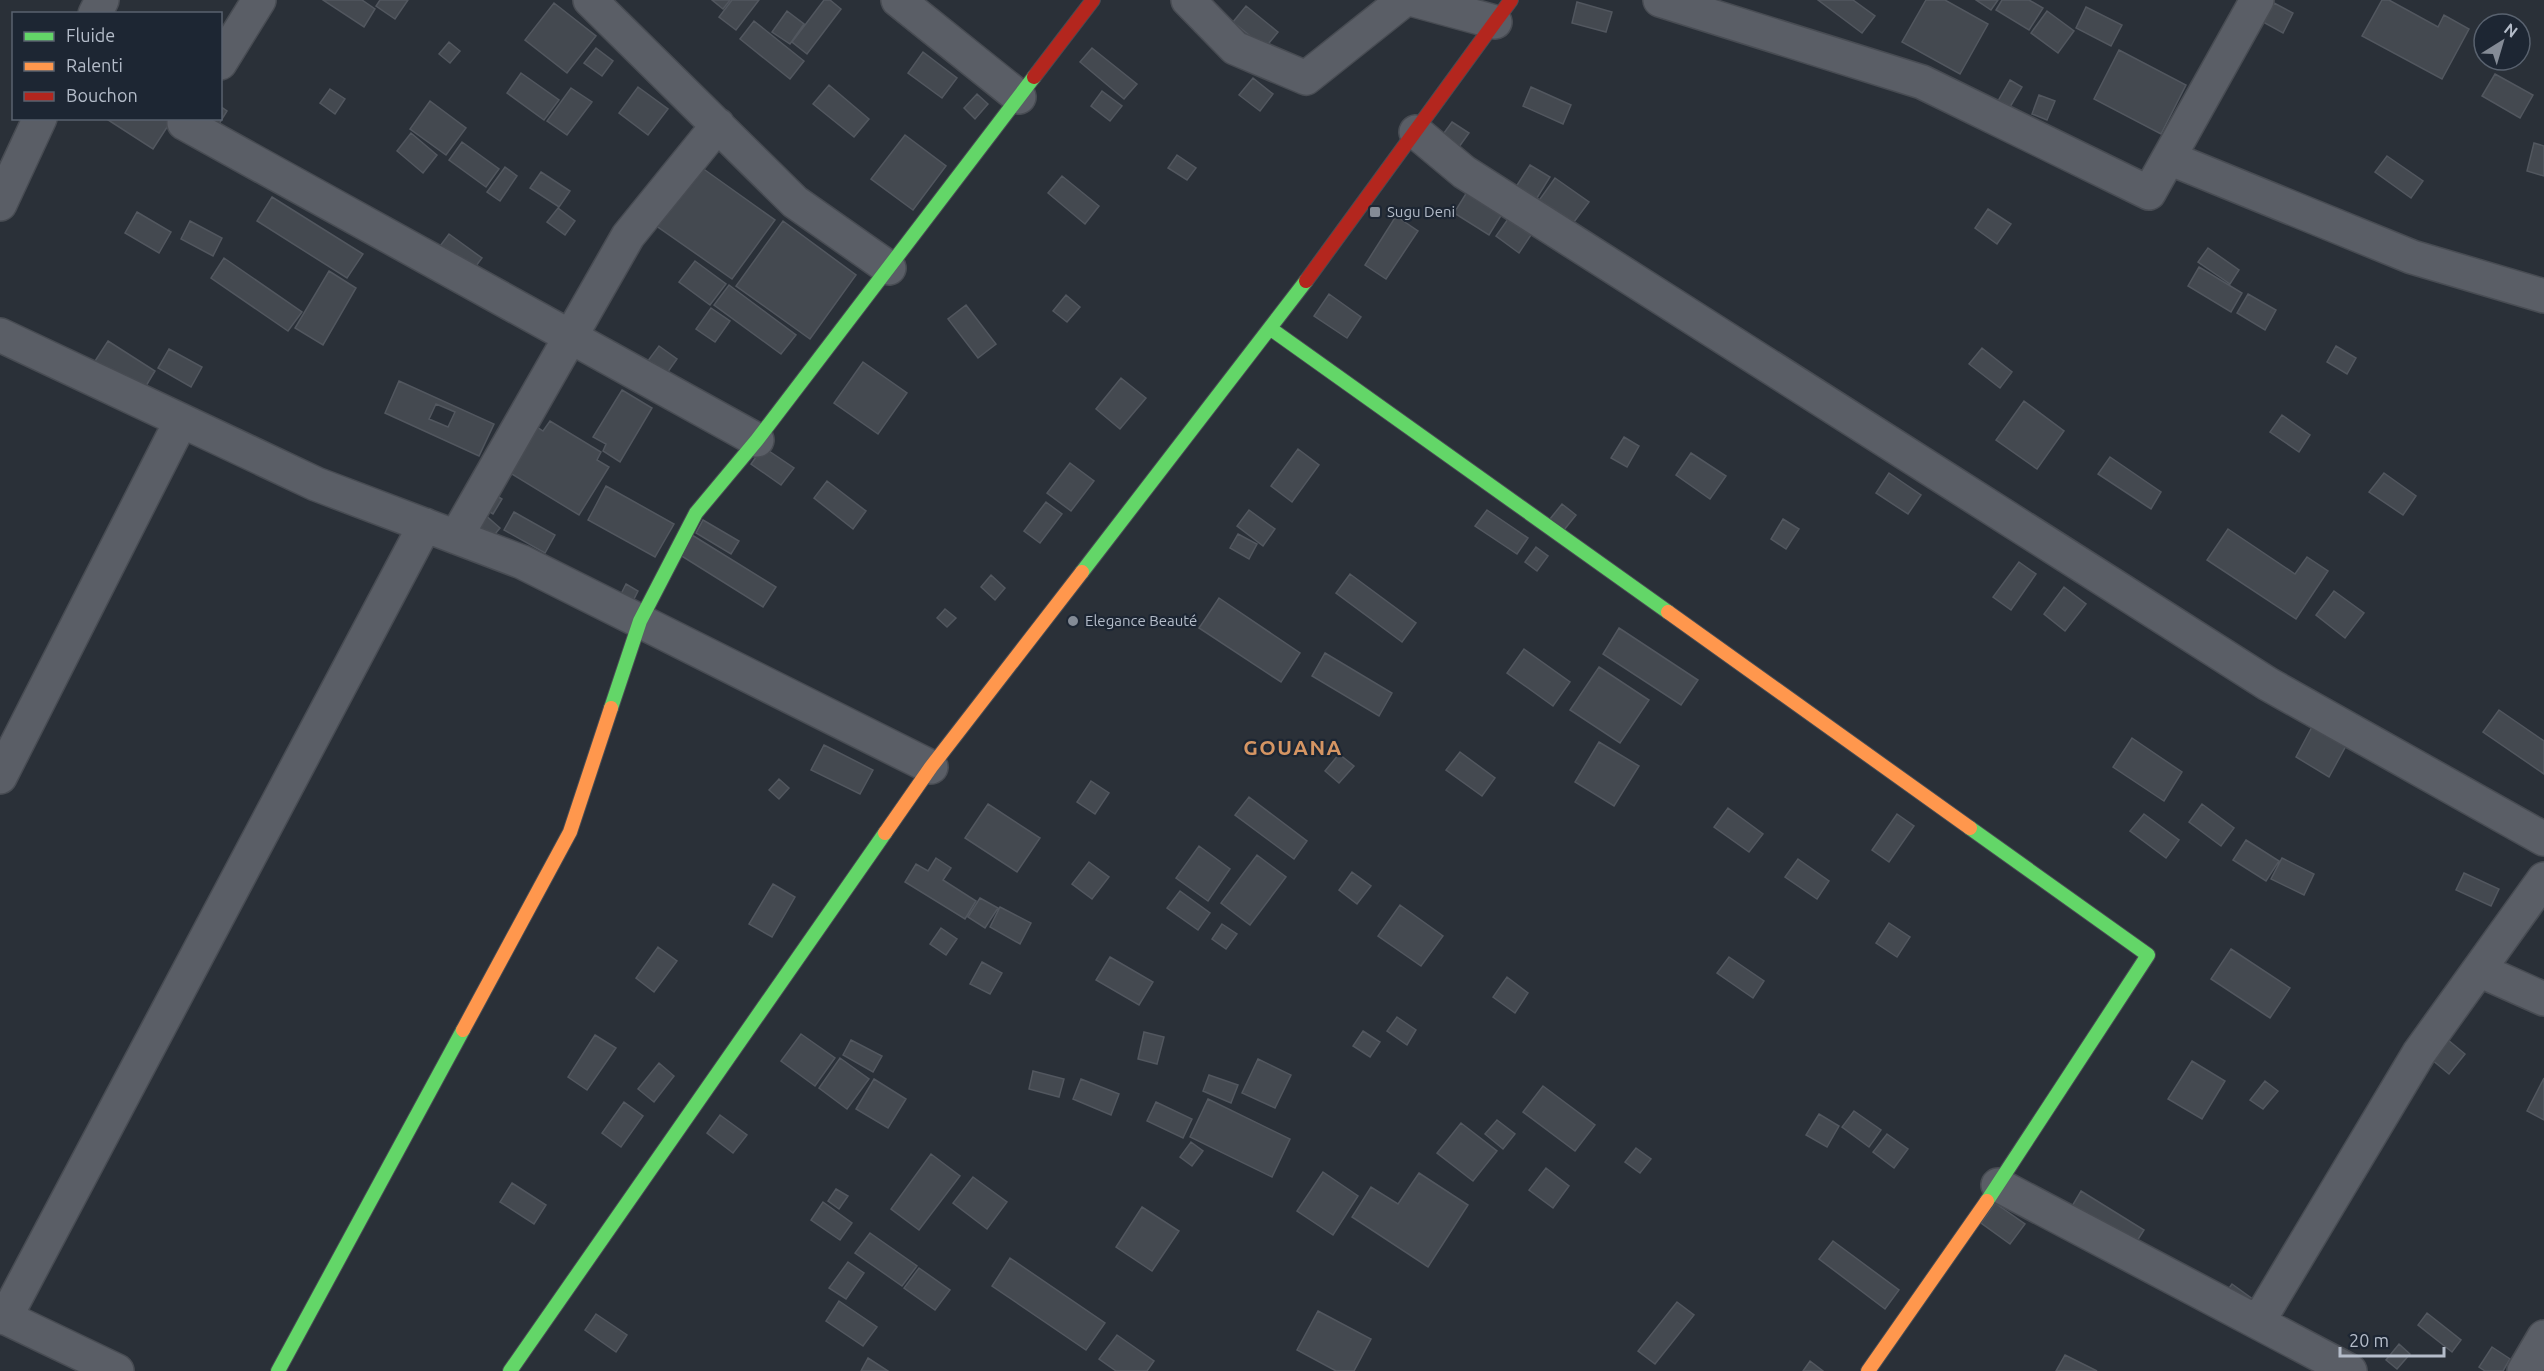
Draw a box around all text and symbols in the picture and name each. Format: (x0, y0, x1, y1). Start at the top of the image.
legend (12, 12, 222, 120)
north arrow (2472, 12, 2532, 72)
text: N (2501, 19, 2521, 41)
text: Fluide (66, 25, 115, 45)
text: Ralenti (66, 55, 123, 75)
text: Bouchon (66, 85, 138, 105)
place label: Sugu Deni (1387, 203, 1455, 220)
marker: Sugu Deni (1368, 205, 1382, 219)
place label: Elegance Beauté (1085, 612, 1197, 629)
marker: Elegance Beauté (1066, 614, 1080, 628)
district label: GOUANA (1243, 735, 1343, 759)
scale bar (2340, 1320, 2444, 1358)
text: 20 m (2349, 1330, 2389, 1350)

